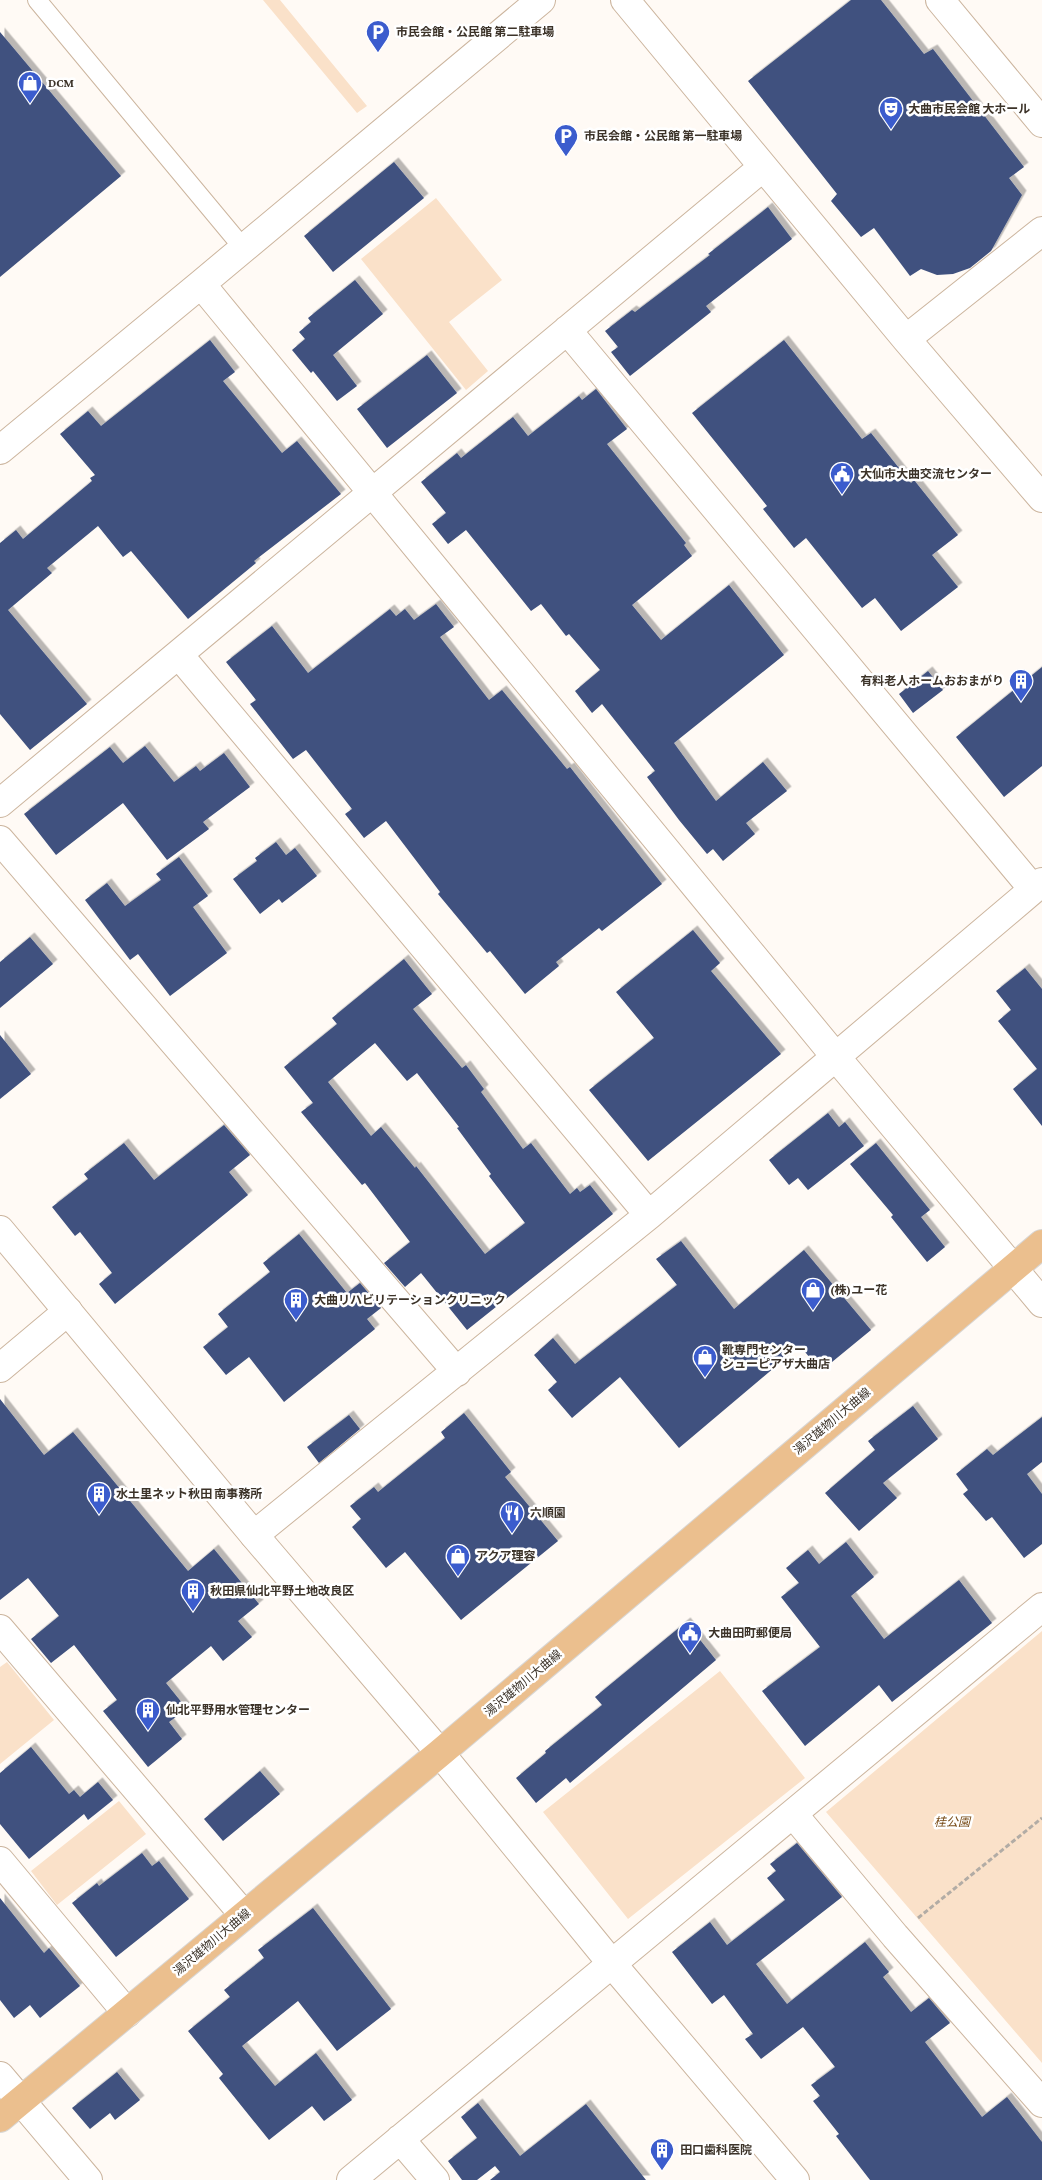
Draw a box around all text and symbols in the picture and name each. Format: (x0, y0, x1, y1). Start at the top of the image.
parking icon: 市民会館・公民館 第二駐車場 (365, 19, 391, 53)
place label: 市民会館・公民館 第二駐車場 (396, 25, 554, 39)
shop icon: DCM (17, 70, 43, 104)
place label: DCM (48, 76, 75, 90)
theatre icon: 大曲市民会館 大ホール (878, 96, 904, 130)
place label: 大曲市民会館 大ホール (908, 102, 1030, 116)
parking icon: 市民会館・公民館 第一駐車場 (553, 123, 579, 157)
place label: 市民会館・公民館 第一駐車場 (584, 129, 742, 143)
public building icon: 大仙市大曲交流センター (829, 461, 855, 495)
place label: 大仙市大曲交流センター (860, 467, 992, 481)
building icon: 有料老人ホームおおまがり (1008, 668, 1034, 702)
place label: 有料老人ホームおおまがり (860, 674, 1004, 688)
shop icon: (株)ユー花 (800, 1277, 826, 1311)
place label: (株)ユー花 (830, 1283, 887, 1297)
building icon: 大曲リハビリテーションクリニック (283, 1287, 309, 1321)
place label: 大曲リハビリテーションクリニック (314, 1293, 506, 1307)
place label: 靴専門センター シューピアザ大曲店 (722, 1343, 830, 1371)
shop icon: 靴専門センター シューピアザ大曲店 (692, 1344, 718, 1378)
street label: 湯沢雄物川大曲線 (791, 1385, 873, 1457)
building icon: 水土里ネット秋田 南事務所 (86, 1481, 112, 1515)
place label: 水土里ネット秋田 南事務所 (116, 1487, 262, 1501)
restaurant icon: 六順園 (499, 1500, 525, 1534)
place label: 六順園 (530, 1506, 566, 1520)
shop icon: アクア理容 (445, 1543, 471, 1577)
place label: アクア理容 (476, 1549, 535, 1563)
building icon: 秋田県仙北平野土地改良区 (180, 1578, 206, 1612)
place label: 秋田県仙北平野土地改良区 (210, 1584, 354, 1598)
public building icon: 大曲田町郵便局 (677, 1620, 703, 1654)
place label: 大曲田町郵便局 (708, 1626, 792, 1640)
street label: 湯沢雄物川大曲線 (482, 1647, 564, 1719)
building icon: 仙北平野用水管理センター (135, 1697, 161, 1731)
place label: 仙北平野用水管理センター (166, 1703, 310, 1717)
park label: 桂公園 (934, 1815, 972, 1829)
street label: 湯沢雄物川大曲線 (171, 1906, 253, 1978)
building icon: 田口歯科医院 (649, 2137, 675, 2171)
place label: 田口歯科医院 (680, 2143, 752, 2157)

